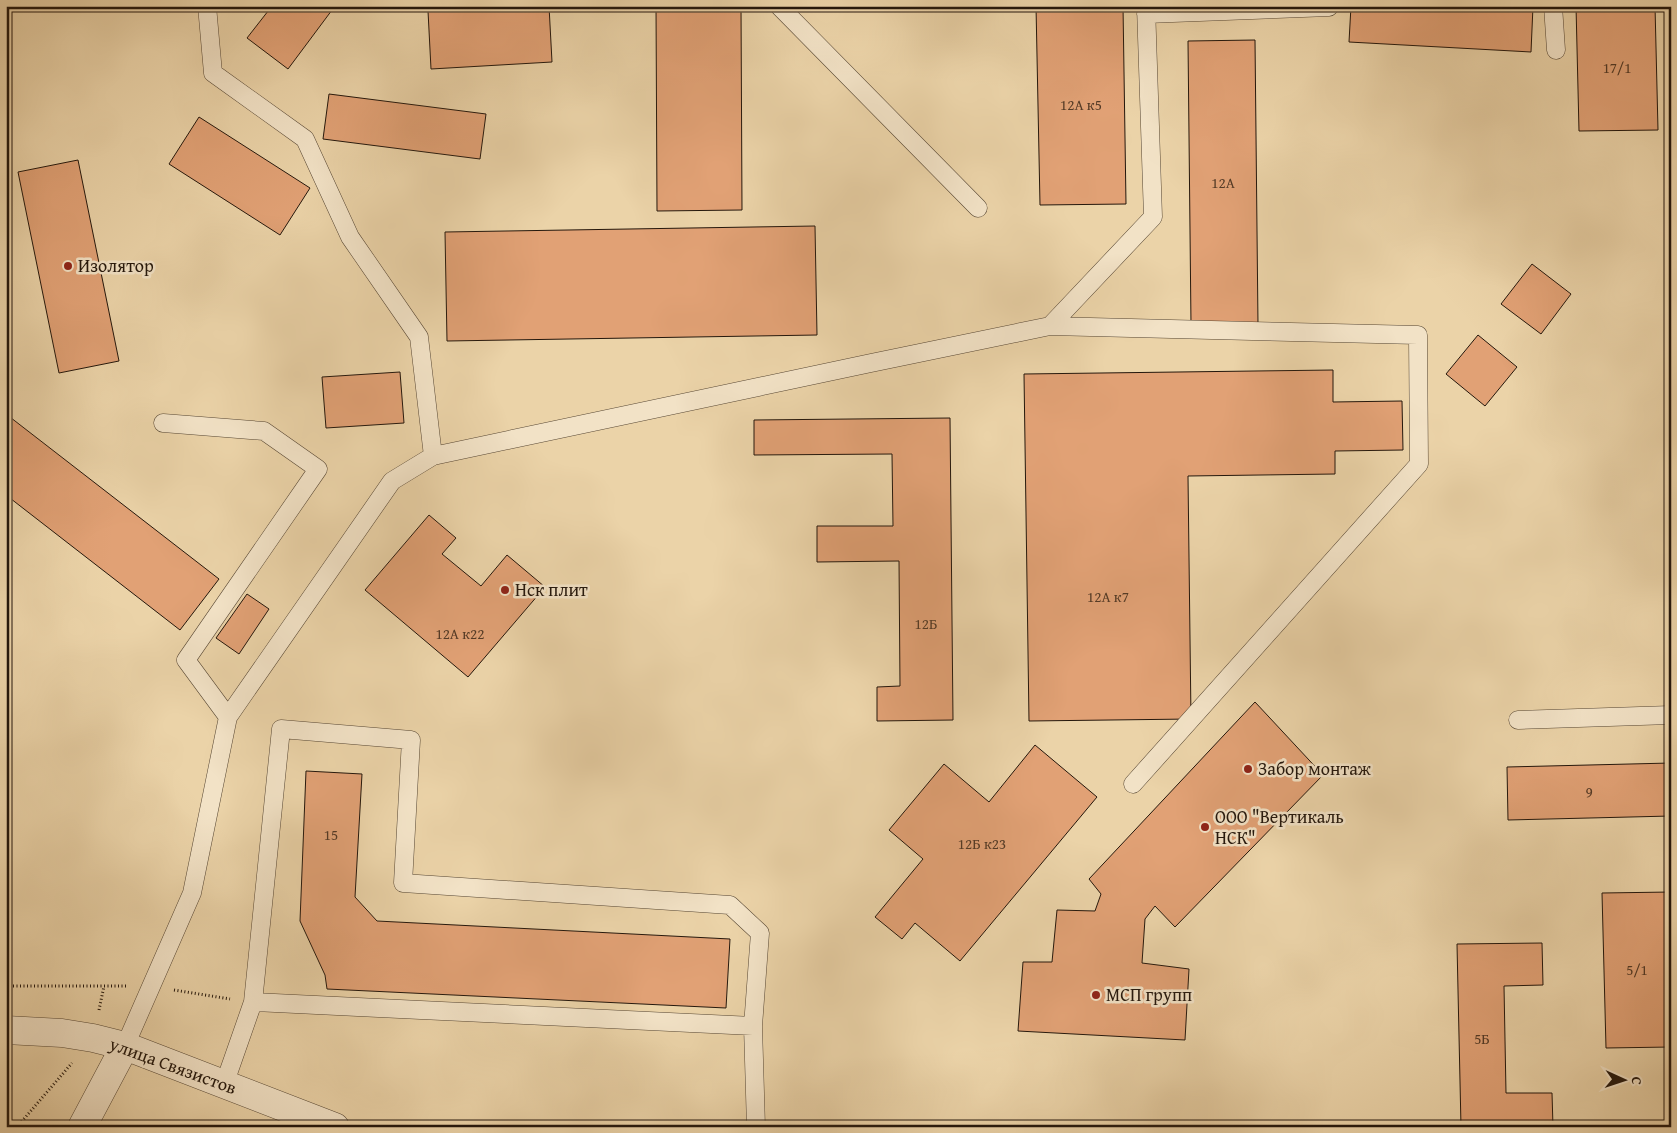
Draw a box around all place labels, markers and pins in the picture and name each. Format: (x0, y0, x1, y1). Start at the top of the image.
place label: Изолятор (78, 252, 154, 279)
marker: Изолятор (62, 260, 74, 272)
place label: Нск плит (515, 576, 588, 603)
marker: Нск плит (499, 584, 511, 596)
place label: Забор монтаж (1258, 755, 1372, 782)
marker: Забор монтаж (1242, 763, 1254, 775)
place label: ООО "Вертикаль НСК" (1215, 803, 1344, 851)
marker: ООО "Вертикаль НСК" (1199, 821, 1211, 833)
place label: МСП групп (1106, 981, 1192, 1008)
marker: МСП групп (1090, 989, 1102, 1001)

